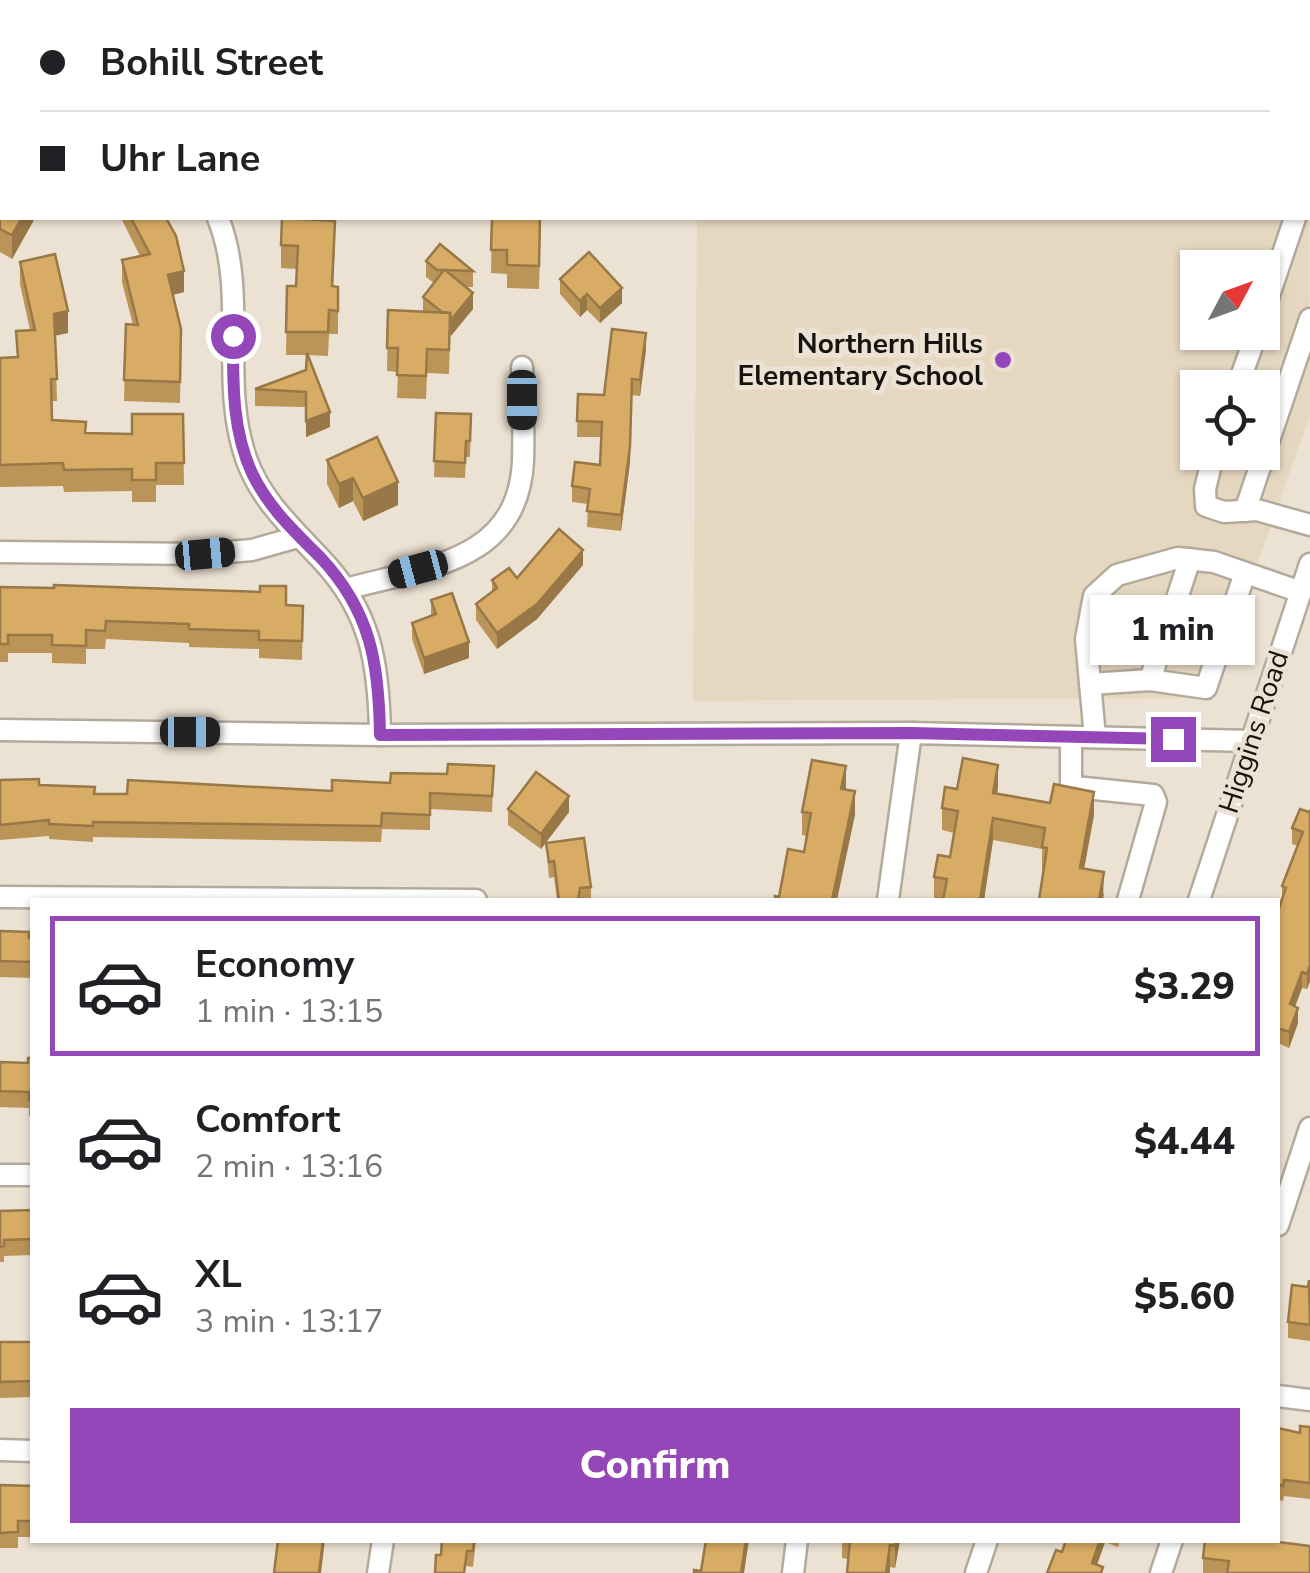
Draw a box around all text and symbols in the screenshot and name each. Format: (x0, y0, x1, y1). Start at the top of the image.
text: Bohill Street (100, 37, 323, 88)
text: Uhr Lane (100, 133, 260, 184)
north arrow (1180, 250, 1280, 350)
map controls (1180, 250, 1280, 470)
route start (211, 314, 256, 359)
place label: Northern Hills Elementary School (738, 325, 983, 395)
marker: Northern Hills Elementary School (992, 349, 1014, 371)
car (507, 370, 537, 430)
button: locate (1180, 370, 1280, 470)
car (174, 536, 236, 572)
car (385, 547, 451, 591)
callout: 1 min (1090, 594, 1256, 664)
text: 1 min (1130, 608, 1215, 651)
street label: Higgins Road (1210, 646, 1298, 818)
car (160, 717, 220, 747)
route end (1151, 717, 1196, 762)
text: Economy (195, 939, 354, 990)
icon: car (75, 941, 165, 1031)
text: $3.29 (1134, 961, 1235, 1012)
text: 1 min · 13:15 (195, 990, 383, 1033)
text: Comfort (195, 1094, 340, 1145)
icon: car (75, 1096, 165, 1186)
text: $4.44 (1134, 1116, 1235, 1167)
text: 2 min · 13:16 (195, 1145, 383, 1188)
text: XL (195, 1249, 242, 1300)
icon: car (75, 1251, 165, 1341)
text: $5.60 (1134, 1271, 1235, 1322)
text: 3 min · 13:17 (195, 1300, 383, 1343)
button: Confirm (70, 1408, 1240, 1523)

